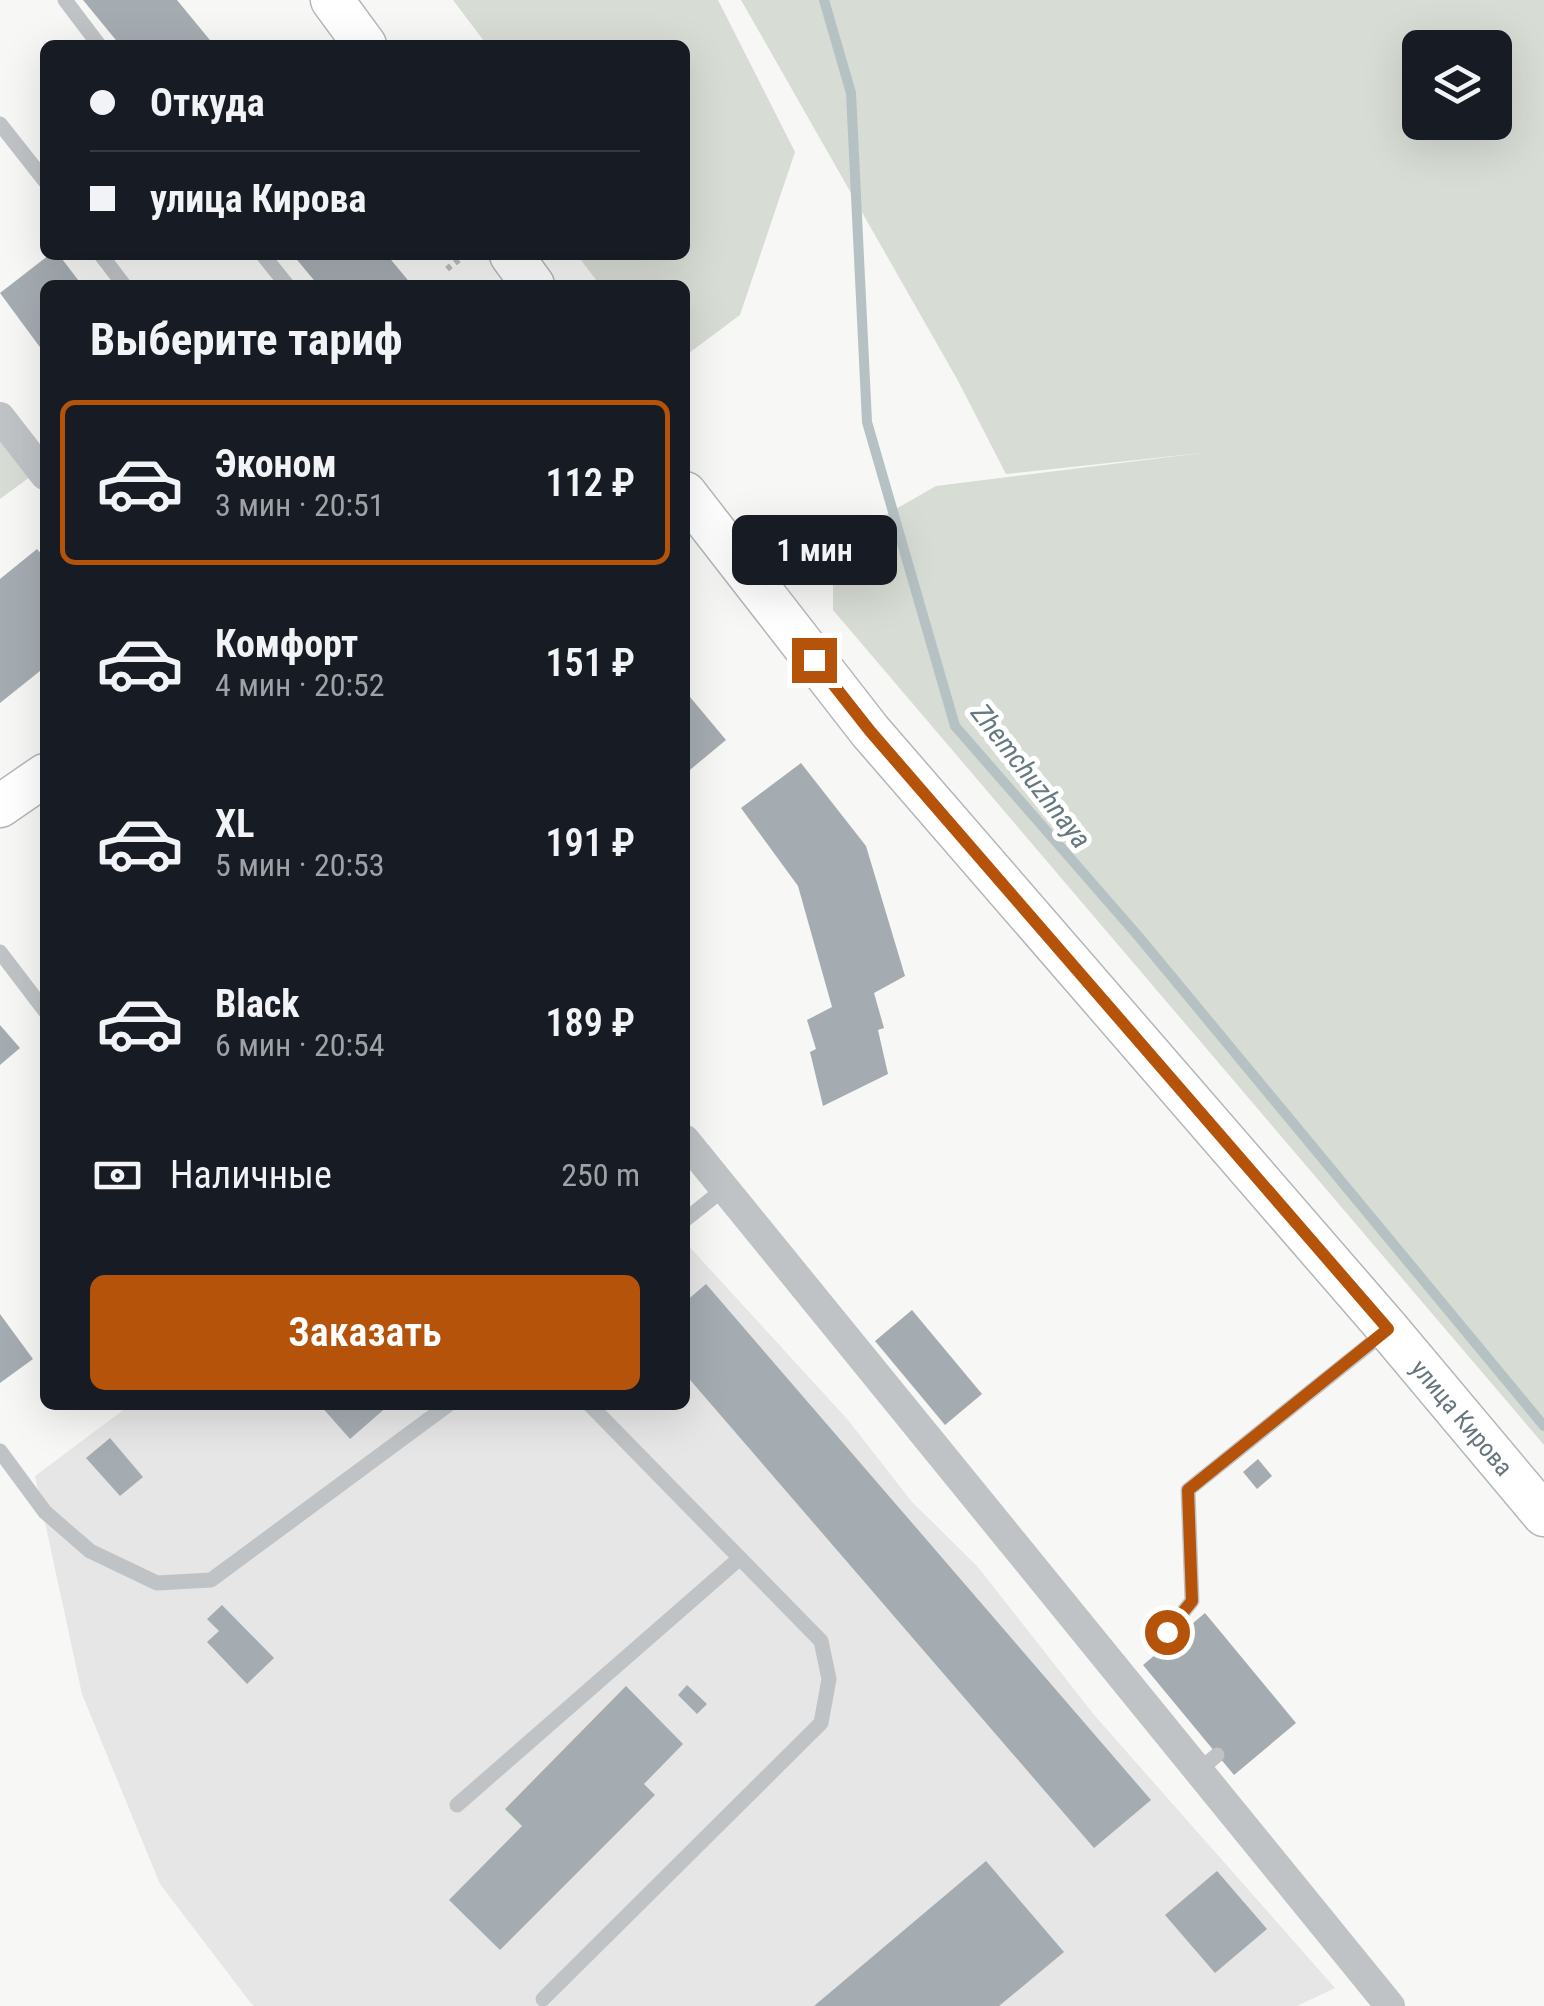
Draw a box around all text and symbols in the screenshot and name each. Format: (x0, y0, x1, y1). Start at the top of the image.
map controls (1402, 30, 1512, 140)
button: layers (1402, 30, 1512, 140)
text: Откуда (150, 81, 265, 125)
text: улица Кирова (150, 177, 366, 221)
text: Выберите тариф (90, 313, 403, 366)
icon: car (95, 438, 185, 528)
text: Эконом (215, 442, 337, 486)
text: 112 ₽ (545, 461, 635, 505)
text: 3 мин · 20:51 (215, 486, 385, 524)
callout: 1 мин (732, 515, 896, 585)
text: 1 мин (776, 531, 853, 569)
icon: car (95, 618, 185, 708)
text: Комфорт (215, 622, 358, 666)
route end (792, 638, 837, 683)
text: 151 ₽ (545, 641, 635, 685)
text: 4 мин · 20:52 (215, 666, 385, 704)
water label: Zhemchuzhnaya (964, 696, 1098, 855)
icon: car (95, 798, 185, 888)
text: XL (215, 802, 254, 846)
text: 191 ₽ (545, 821, 635, 865)
text: 5 мин · 20:53 (215, 846, 385, 884)
icon: car (95, 978, 185, 1068)
text: Black (215, 982, 299, 1026)
text: 189 ₽ (545, 1001, 635, 1045)
text: 6 мин · 20:54 (215, 1026, 385, 1064)
icon: cash (90, 1148, 145, 1203)
text: Наличные (170, 1153, 332, 1197)
text: 250 m (561, 1156, 640, 1194)
button: Заказать (90, 1275, 640, 1390)
street label: улица Кирова (1405, 1354, 1519, 1481)
route start (1145, 1610, 1190, 1655)

